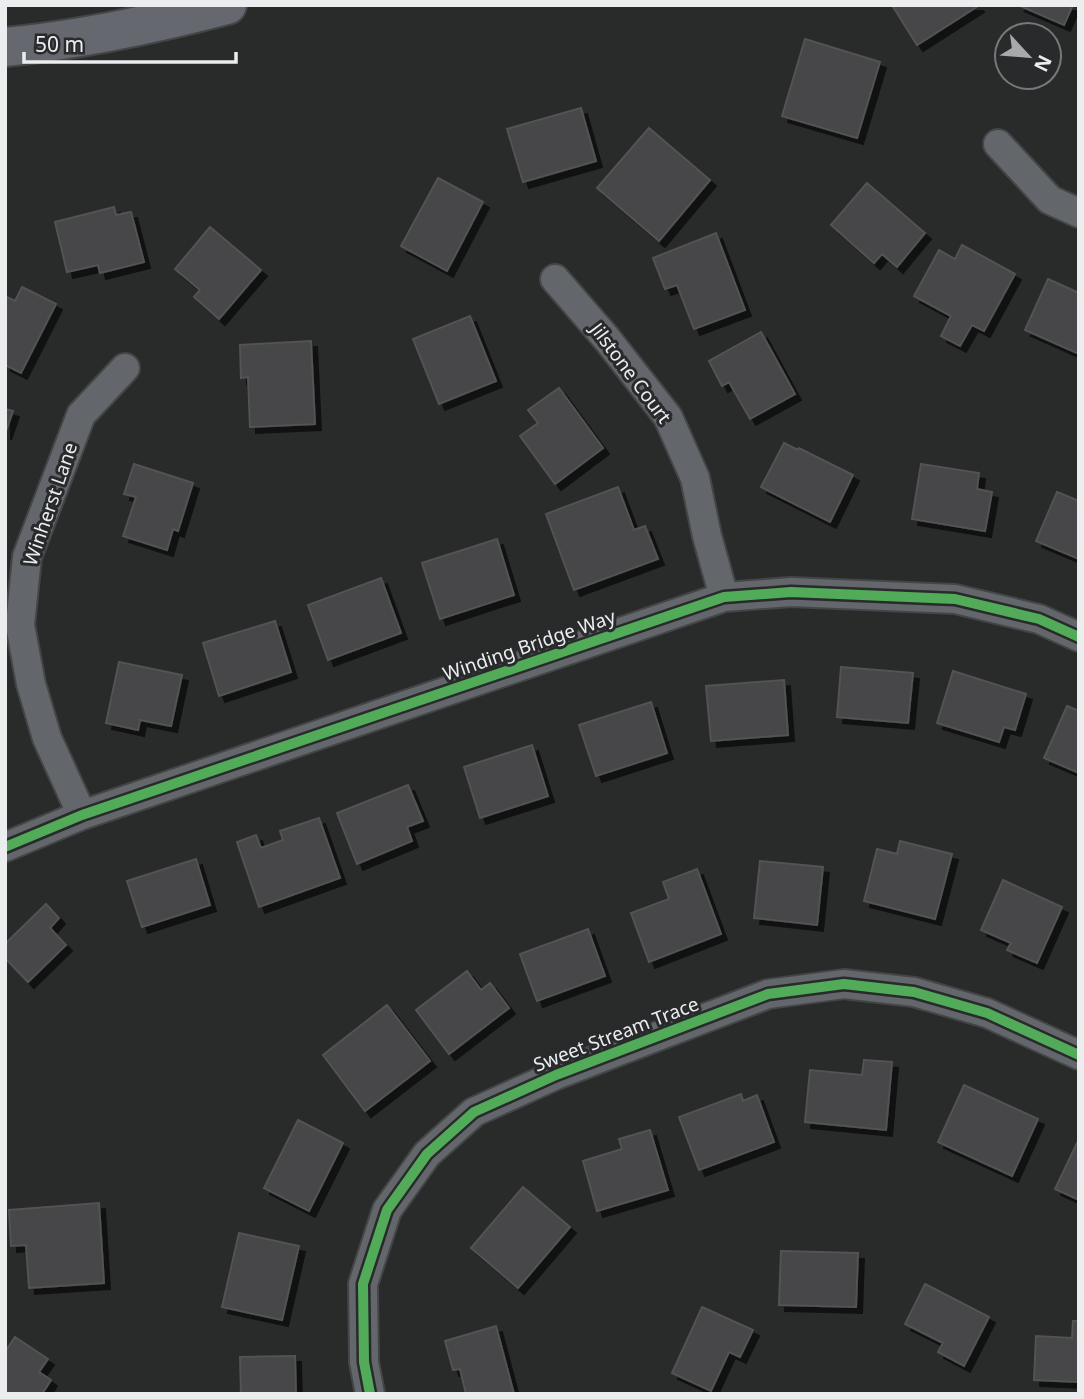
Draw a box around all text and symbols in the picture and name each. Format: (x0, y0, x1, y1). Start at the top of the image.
scale bar (24, 21, 236, 65)
north arrow (993, 21, 1063, 91)
text: 50 m (35, 30, 84, 58)
text: N (1028, 51, 1058, 76)
street label: Jilstone Court (583, 316, 678, 429)
street label: Winherst Lane (17, 439, 83, 569)
street label: Winding Bridge Way (439, 603, 619, 687)
street label: Sweet Stream Trace (530, 991, 702, 1077)

